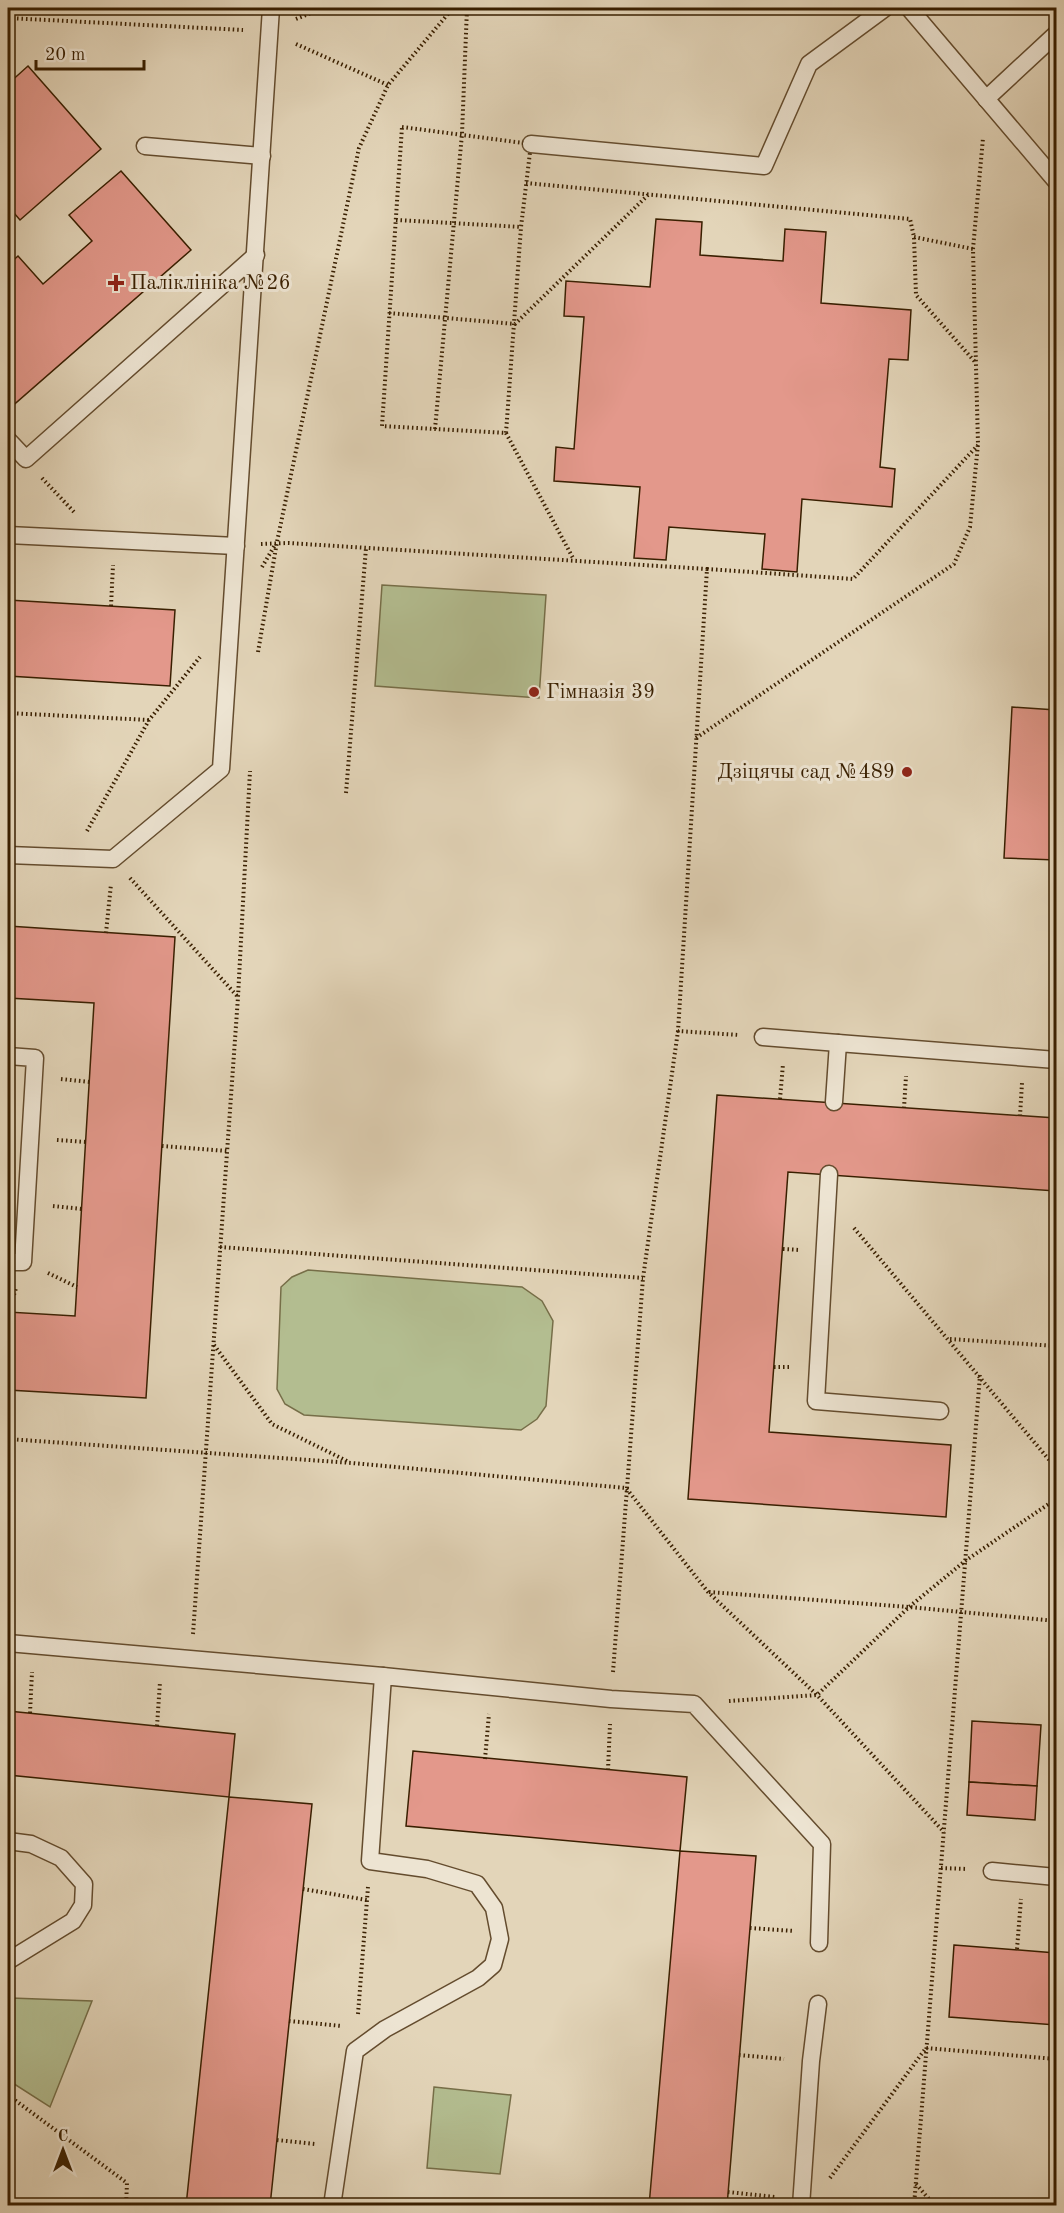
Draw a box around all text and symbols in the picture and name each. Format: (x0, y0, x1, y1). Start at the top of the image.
scale bar (36, 33, 144, 71)
text: 20 m (45, 46, 85, 64)
place label: Паліклініка №26 (130, 273, 291, 294)
marker: Паліклініка №26 (107, 274, 125, 292)
place label: Гімназія 39 (546, 682, 655, 703)
marker: Гімназія 39 (527, 685, 541, 699)
place label: Дзіцячы сад №489 (717, 762, 895, 783)
marker: Дзіцячы сад №489 (900, 765, 914, 779)
north arrow (33, 2120, 93, 2180)
text: С (58, 2129, 68, 2145)

